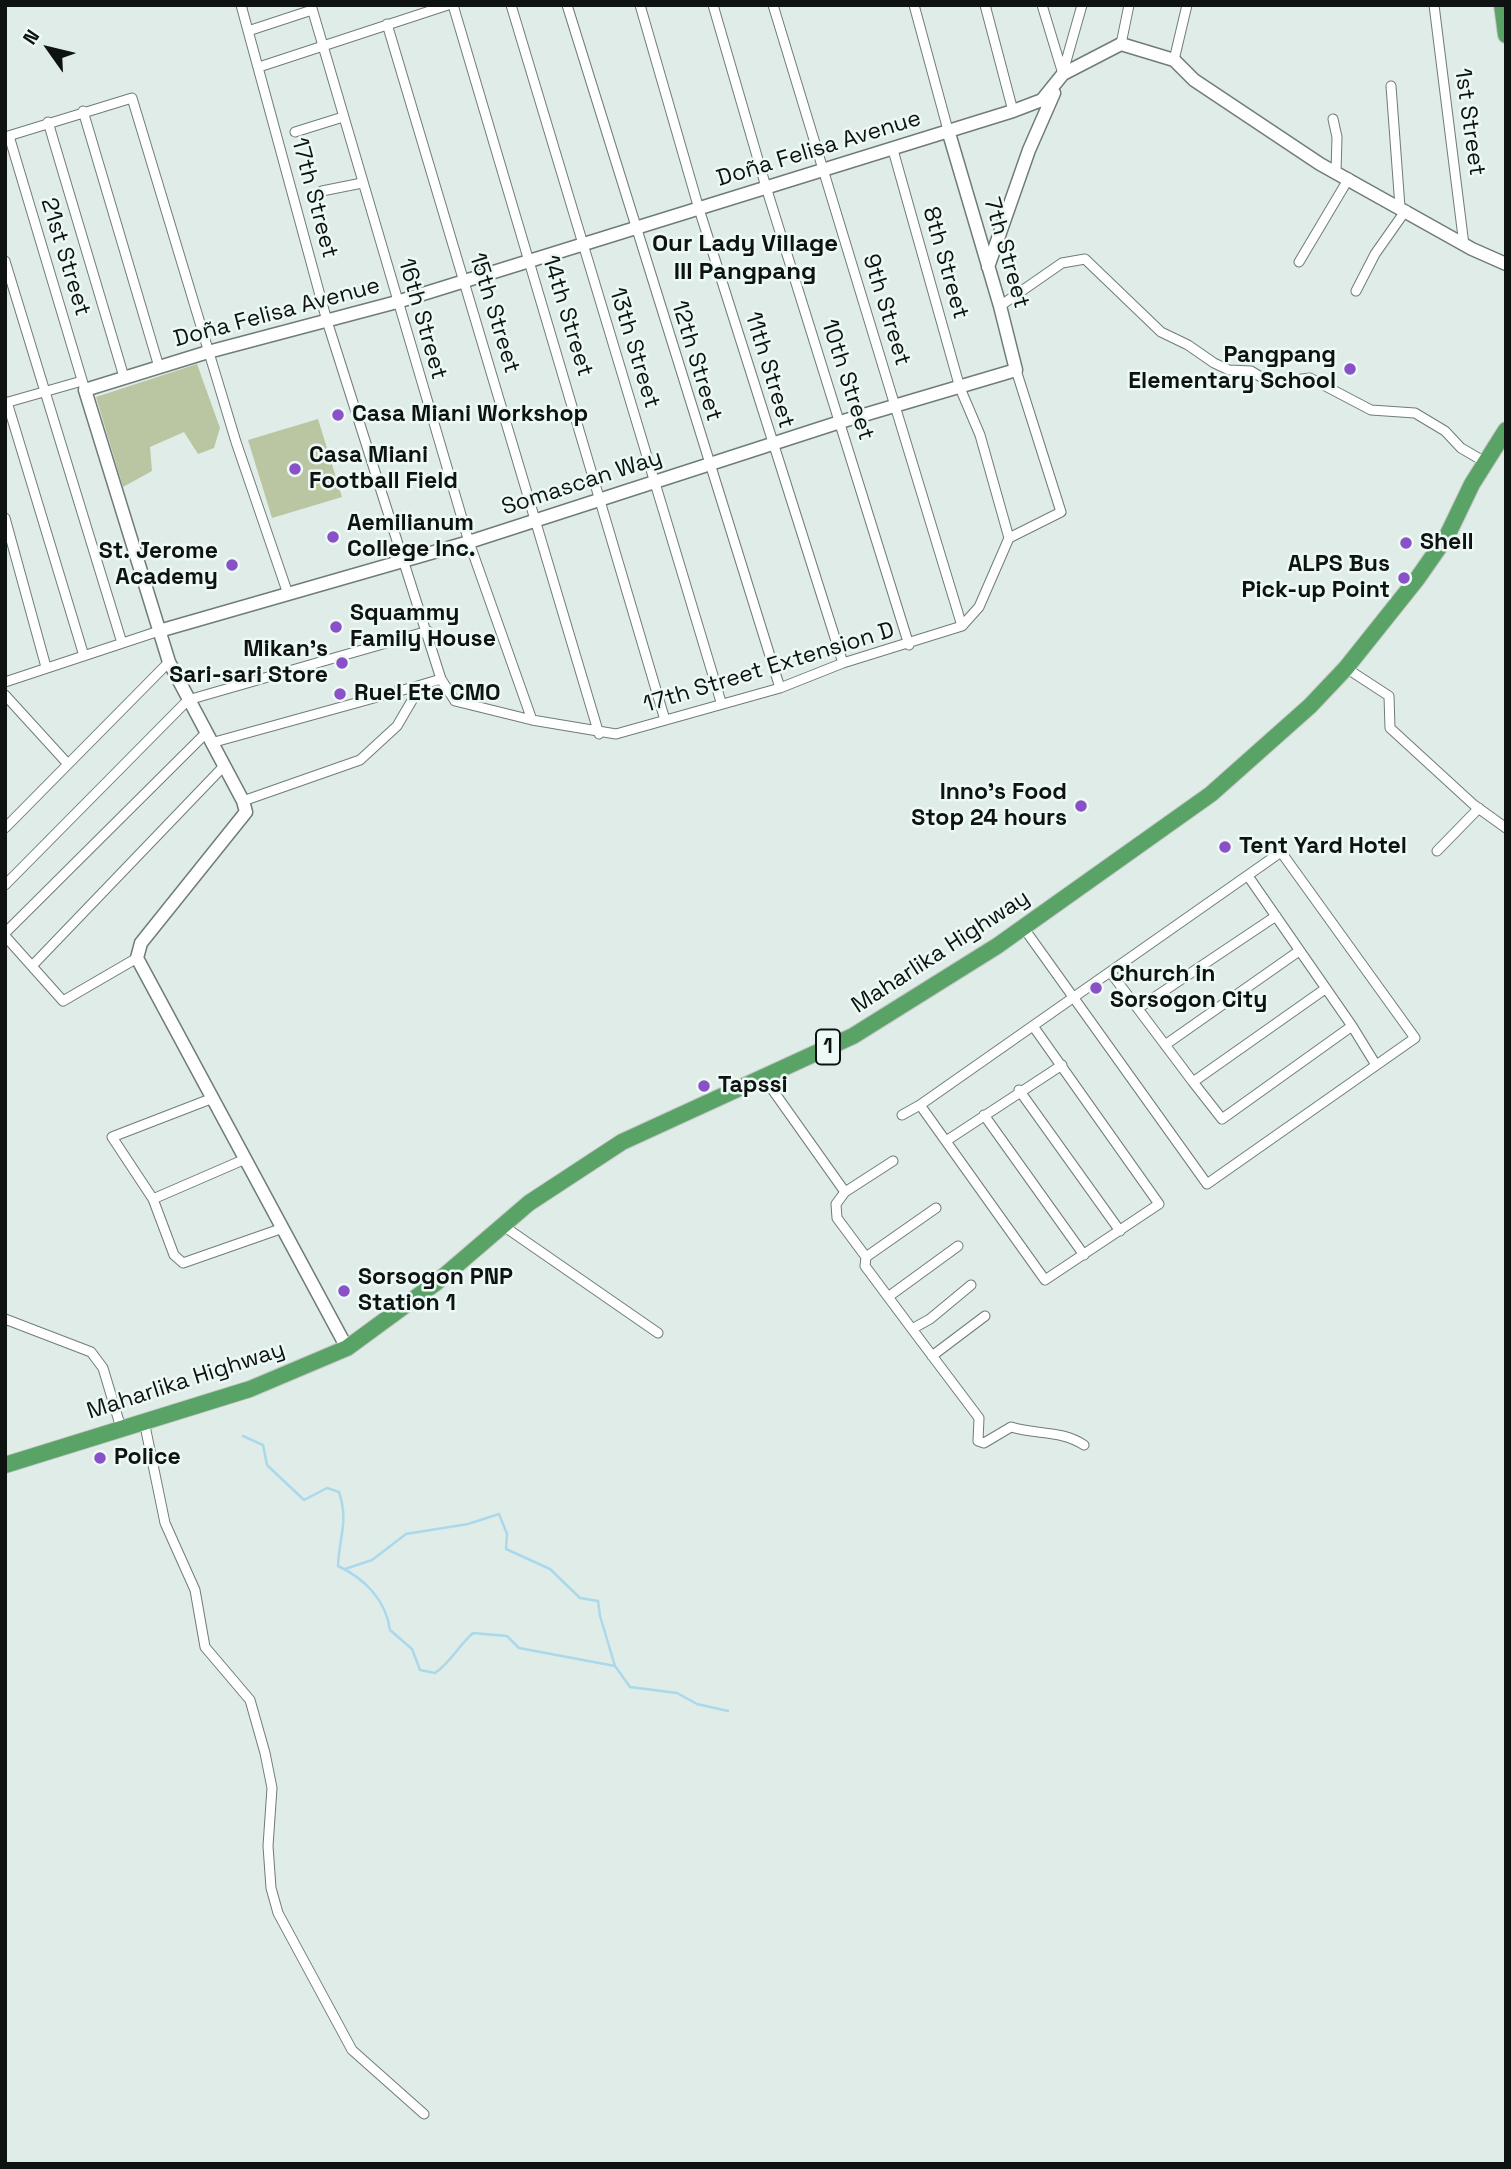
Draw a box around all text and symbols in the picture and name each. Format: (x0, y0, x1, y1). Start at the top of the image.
north arrow (14, 14, 84, 84)
text: N (17, 25, 45, 49)
street label: 1st Street (1448, 66, 1490, 178)
street label: Doña Felisa Avenue (713, 105, 925, 193)
street label: 17th Street (285, 135, 343, 261)
street label: 7th Street (977, 194, 1035, 312)
street label: 21st Street (34, 195, 96, 319)
street label: 8th Street (916, 204, 974, 322)
district label: Our Lady Village III Pangpang (652, 230, 838, 286)
street label: 15th Street (463, 250, 525, 376)
street label: 9th Street (856, 251, 916, 369)
street label: 14th Street (536, 252, 598, 380)
street label: 16th Street (392, 255, 452, 383)
street label: Doña Felisa Avenue (171, 272, 383, 354)
street label: 13th Street (603, 284, 665, 412)
street label: 12th Street (665, 297, 727, 425)
street label: 11th Street (738, 309, 800, 431)
street label: 10th Street (815, 316, 879, 444)
place label: Pangpang Elementary School (1128, 342, 1336, 396)
marker: Pangpang Elementary School (1342, 361, 1358, 377)
place label: Casa Miani Workshop (352, 401, 588, 429)
marker: Casa Miani Workshop (330, 407, 346, 423)
place label: Casa Miani Football Field (309, 442, 458, 496)
street label: Somascan Way (498, 444, 666, 522)
marker: Casa Miani Football Field (287, 461, 303, 477)
place label: Aemilianum College Inc. (347, 510, 476, 564)
marker: Aemilianum College Inc. (325, 529, 341, 545)
place label: Shell (1420, 529, 1474, 557)
marker: Shell (1398, 535, 1414, 551)
place label: St. Jerome Academy (99, 538, 218, 592)
place label: ALPS Bus Pick-up Point (1242, 551, 1390, 605)
marker: St. Jerome Academy (224, 557, 240, 573)
marker: ALPS Bus Pick-up Point (1396, 570, 1412, 586)
place label: Squammy Family House (350, 600, 496, 654)
street label: 17th Street Extension D (640, 617, 898, 719)
marker: Squammy Family House (328, 619, 344, 635)
place label: Mikan's Sari-sari Store (169, 636, 328, 690)
marker: Mikan's Sari-sari Store (334, 655, 350, 671)
place label: Ruel Ete CMO (354, 680, 501, 708)
marker: Ruel Ete CMO (332, 686, 348, 702)
place label: Inno’s Food Stop 24 hours (911, 779, 1067, 833)
marker: Inno’s Food Stop 24 hours (1073, 798, 1089, 814)
place label: Tent Yard Hotel (1239, 833, 1407, 861)
marker: Tent Yard Hotel (1217, 839, 1233, 855)
street label: Maharlika Highway (847, 884, 1035, 1020)
place label: Church in Sorsogon City (1110, 961, 1267, 1015)
marker: Church in Sorsogon City (1088, 980, 1104, 996)
road number: 1 (816, 1030, 840, 1064)
place label: Tapssi (718, 1072, 788, 1100)
marker: Tapssi (696, 1078, 712, 1094)
place label: Sorsogon PNP Station 1 (358, 1264, 513, 1318)
marker: Sorsogon PNP Station 1 (336, 1283, 352, 1299)
street label: Maharlika Highway (84, 1336, 288, 1426)
place label: Police (114, 1444, 181, 1472)
marker: Police (92, 1450, 108, 1466)

